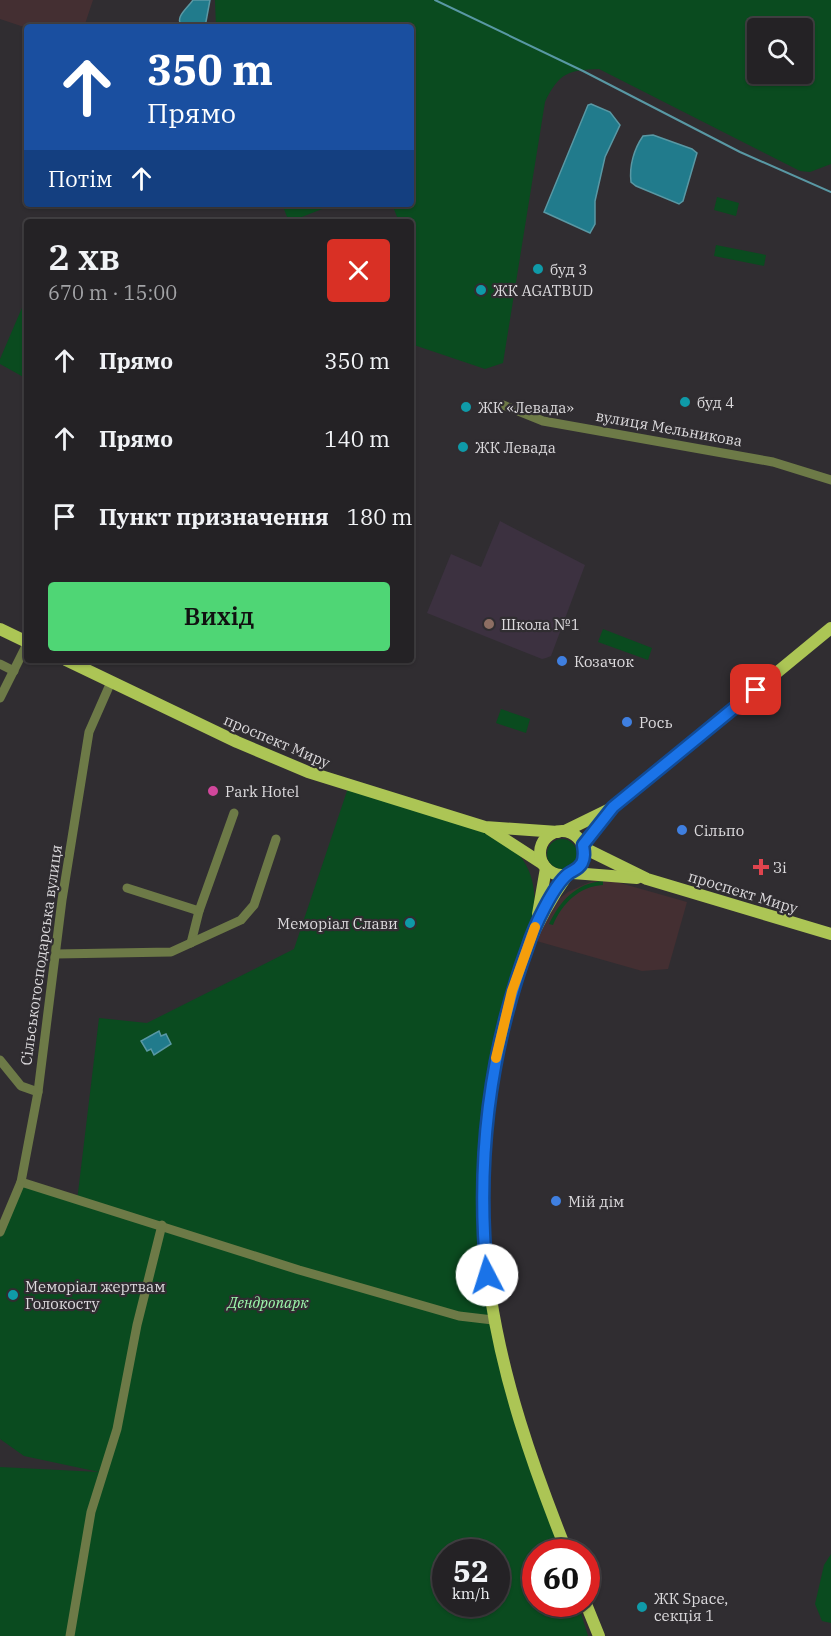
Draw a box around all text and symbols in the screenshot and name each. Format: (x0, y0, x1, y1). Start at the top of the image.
map controls (747, 18, 813, 84)
button: search (747, 18, 813, 84)
text: 350 m (147, 42, 273, 97)
icon: ahead (48, 48, 126, 126)
text: Прямо (147, 95, 236, 130)
icon: ahead (125, 162, 158, 195)
text: Потім (48, 164, 113, 193)
text: 2 хв (48, 233, 120, 280)
button: close (327, 239, 390, 302)
place label: буд 3 (550, 260, 587, 279)
marker: буд 3 (531, 262, 545, 276)
text: 670 m · 15:00 (48, 279, 177, 306)
place label: ЖК AGATBUD (493, 281, 593, 300)
marker: ЖК AGATBUD (474, 283, 488, 297)
icon: ahead (48, 344, 81, 377)
text: Прямо (99, 346, 173, 375)
text: 350 m (324, 346, 390, 375)
place label: буд 4 (697, 393, 734, 412)
marker: буд 4 (678, 395, 692, 409)
place label: ЖК «Левада» (478, 398, 574, 417)
marker: ЖК «Левада» (459, 400, 473, 414)
street label: вулиця Мельникова (594, 406, 744, 450)
icon: ahead (48, 422, 81, 455)
text: Прямо (99, 424, 173, 453)
text: 140 m (324, 424, 390, 453)
place label: ЖК Левада (475, 438, 556, 457)
marker: ЖК Левада (456, 440, 470, 454)
icon: arrive (48, 500, 81, 533)
text: Пункт призначення (99, 502, 329, 531)
text: 180 m (347, 502, 412, 531)
button: Вихід (48, 582, 390, 651)
place label: Школа №1 (501, 615, 580, 634)
marker: Школа №1 (482, 617, 496, 631)
place label: Козачок (574, 652, 634, 671)
marker: Козачок (555, 654, 569, 668)
pin (730, 664, 781, 715)
icon: arrive (739, 673, 772, 706)
street label: проспект Миру (221, 710, 333, 772)
place label: Рось (639, 713, 673, 732)
marker: Рось (620, 715, 634, 729)
place label: Park Hotel (225, 782, 299, 801)
marker: Park Hotel (206, 784, 220, 798)
place label: Сільпо (694, 821, 744, 840)
marker: Сільпо (675, 823, 689, 837)
street label: Сільськогосподарська вулиця (16, 843, 66, 1067)
place label: Зі (773, 858, 787, 877)
marker: Зі (754, 860, 768, 874)
street label: проспект Миру (686, 866, 800, 918)
place label: Меморіал Слави (277, 914, 398, 933)
marker: Меморіал Слави (403, 916, 417, 930)
place label: Мій дім (568, 1192, 624, 1211)
marker: Мій дім (549, 1194, 563, 1208)
position arrow (455, 1243, 519, 1307)
place label: Меморіал жертвам Голокосту (25, 1277, 165, 1313)
marker: Меморіал жертвам Голокосту (6, 1288, 20, 1302)
park label: Дендропарк (226, 1293, 309, 1312)
speed limit sign: 60 (522, 1539, 600, 1617)
text: 52 (453, 1551, 489, 1590)
text: km/h (452, 1584, 490, 1603)
place label: ЖК Space, секція 1 (654, 1589, 728, 1625)
marker: ЖК Space, секція 1 (635, 1600, 649, 1614)

